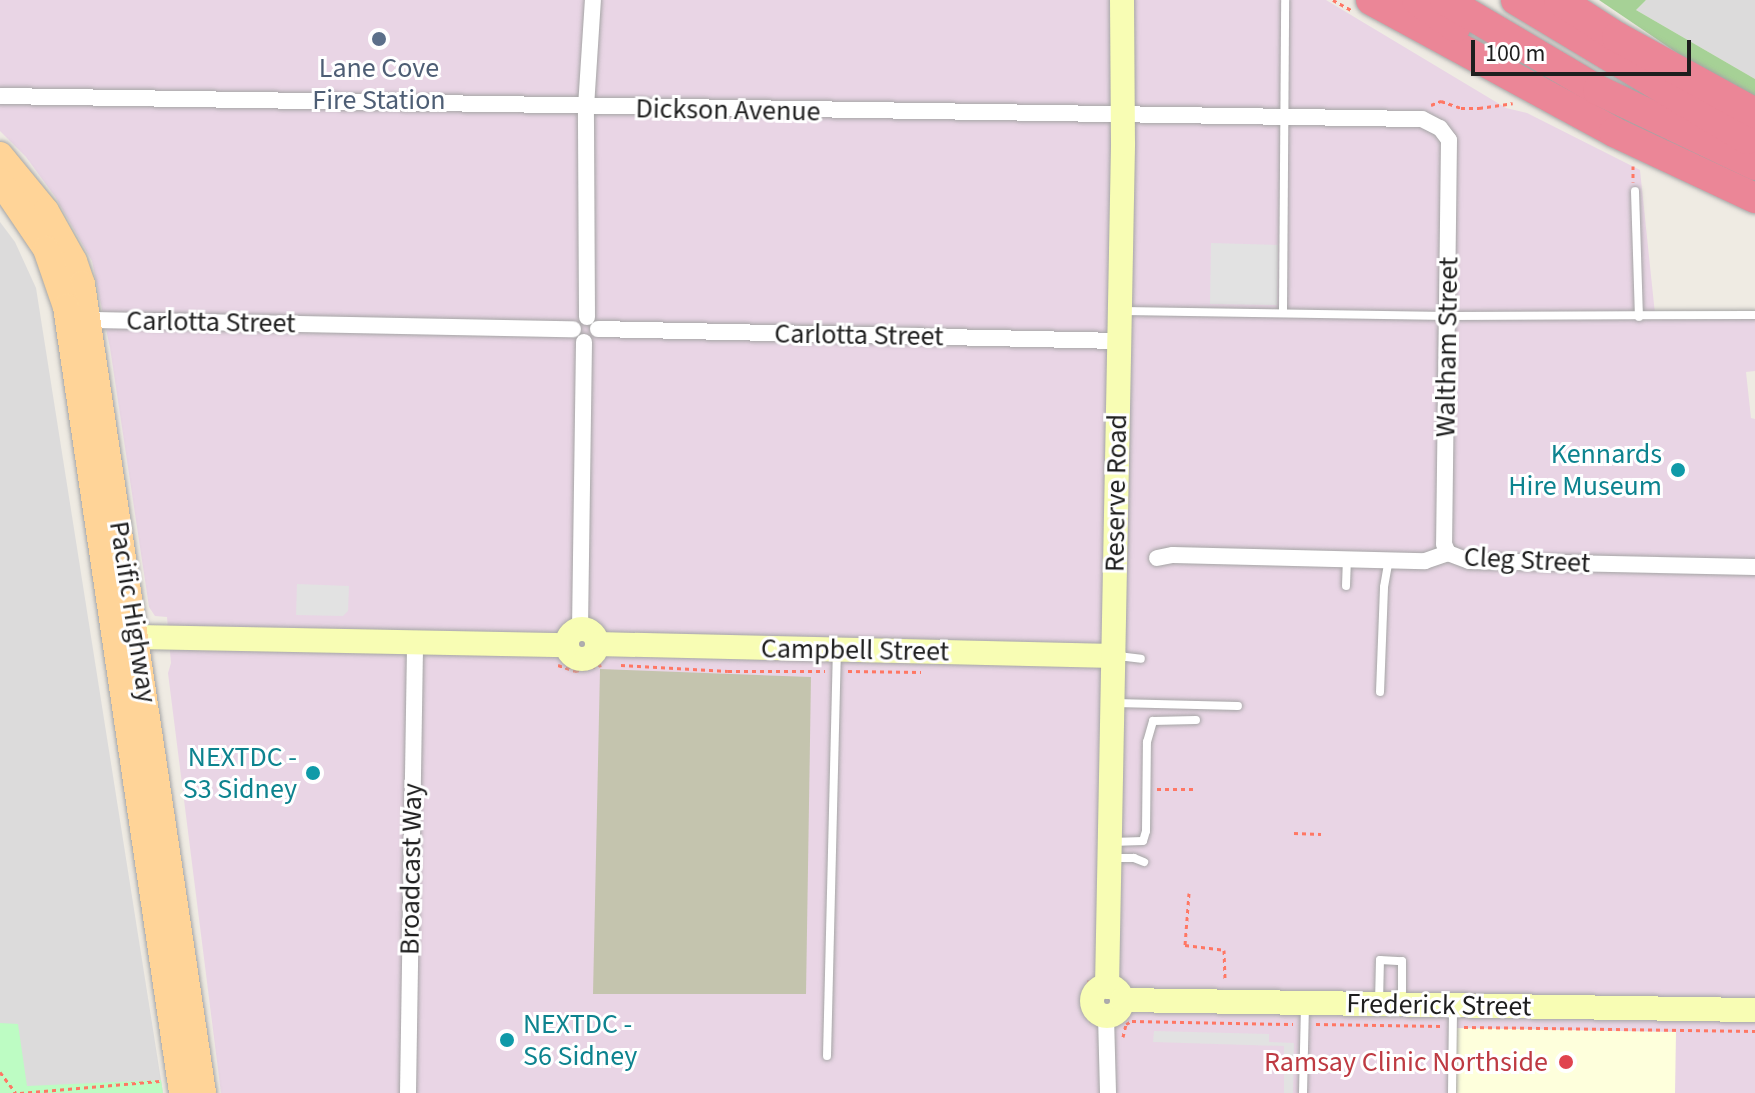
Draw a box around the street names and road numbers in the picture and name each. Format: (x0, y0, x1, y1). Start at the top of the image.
street label: Dickson Avenue (635, 92, 821, 128)
street label: Waltham Street (1429, 256, 1465, 438)
street label: Carlotta Street (126, 304, 296, 340)
street label: Carlotta Street (774, 317, 944, 353)
street label: Reserve Road (1098, 414, 1134, 572)
street label: Pacific Highway (102, 519, 164, 705)
street label: Cleg Street (1463, 540, 1591, 580)
street label: Campbell Street (761, 632, 949, 668)
street label: Broadcast Way (393, 783, 429, 955)
street label: Frederick Street (1346, 987, 1532, 1023)

